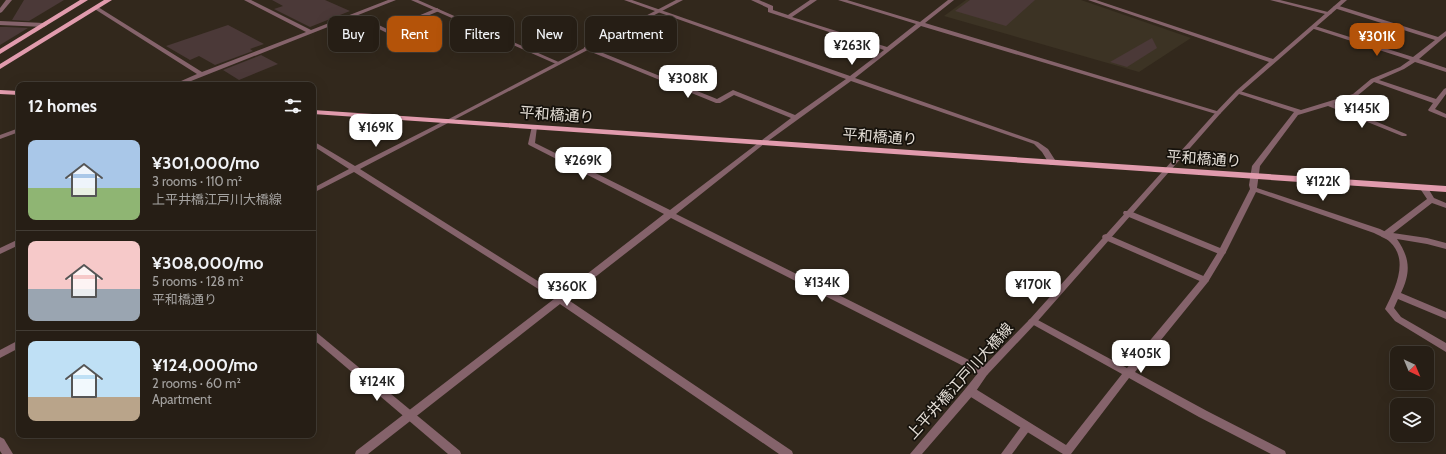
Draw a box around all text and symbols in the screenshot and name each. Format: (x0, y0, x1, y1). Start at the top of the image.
chip: Buy (328, 16, 379, 52)
chip: Rent (387, 16, 442, 52)
chip: Filters (450, 16, 514, 52)
chip: New (522, 16, 577, 52)
chip: Apartment (585, 16, 677, 52)
pin: ¥301K (1349, 23, 1405, 57)
text: ¥301K (1359, 28, 1396, 44)
pin: ¥263K (824, 32, 880, 66)
text: ¥263K (833, 37, 871, 53)
pin: ¥308K (660, 65, 716, 99)
text: ¥308K (668, 70, 708, 86)
icon: filters (282, 95, 304, 117)
pin: ¥145K (1334, 95, 1390, 129)
text: 12 homes (28, 96, 97, 116)
text: ¥145K (1344, 100, 1380, 116)
street label: 平和橋通り (519, 103, 595, 127)
pin: ¥169K (348, 114, 404, 148)
text: ¥169K (358, 119, 394, 135)
street label: 平和橋通り (842, 125, 918, 149)
pin: ¥269K (555, 147, 611, 181)
street label: 平和橋通り (1166, 147, 1242, 171)
text: ¥269K (564, 152, 602, 168)
text: ¥301,000/mo (152, 153, 259, 173)
icon: home (60, 156, 108, 204)
pin: ¥122K (1295, 168, 1351, 202)
text: 3 rooms · 110 m² (152, 173, 242, 189)
text: ¥122K (1306, 173, 1340, 189)
text: 上平井橋江戸川大橋線 (152, 191, 282, 207)
text: ¥308,000/mo (152, 253, 263, 273)
icon: home (60, 257, 108, 305)
pin: ¥134K (794, 269, 850, 303)
pin: ¥170K (1005, 271, 1061, 305)
text: 5 rooms · 128 m² (152, 273, 244, 289)
pin: ¥360K (539, 273, 595, 307)
text: ¥134K (804, 274, 840, 290)
text: ¥170K (1015, 276, 1051, 292)
text: ¥360K (547, 278, 587, 294)
text: 平和橋通り (152, 291, 217, 307)
street label: 上平井橋江戸川大橋線 (903, 319, 1017, 443)
pin: ¥405K (1113, 340, 1169, 374)
text: ¥405K (1121, 345, 1161, 361)
north arrow (1390, 346, 1434, 390)
map controls (1390, 346, 1434, 442)
text: ¥124,000/mo (152, 355, 258, 375)
icon: home (60, 357, 108, 405)
pin: ¥124K (349, 368, 405, 402)
text: ¥124K (359, 373, 395, 389)
text: 2 rooms · 60 m² (152, 375, 241, 391)
text: Apartment (152, 391, 212, 407)
button: layers (1390, 398, 1434, 442)

